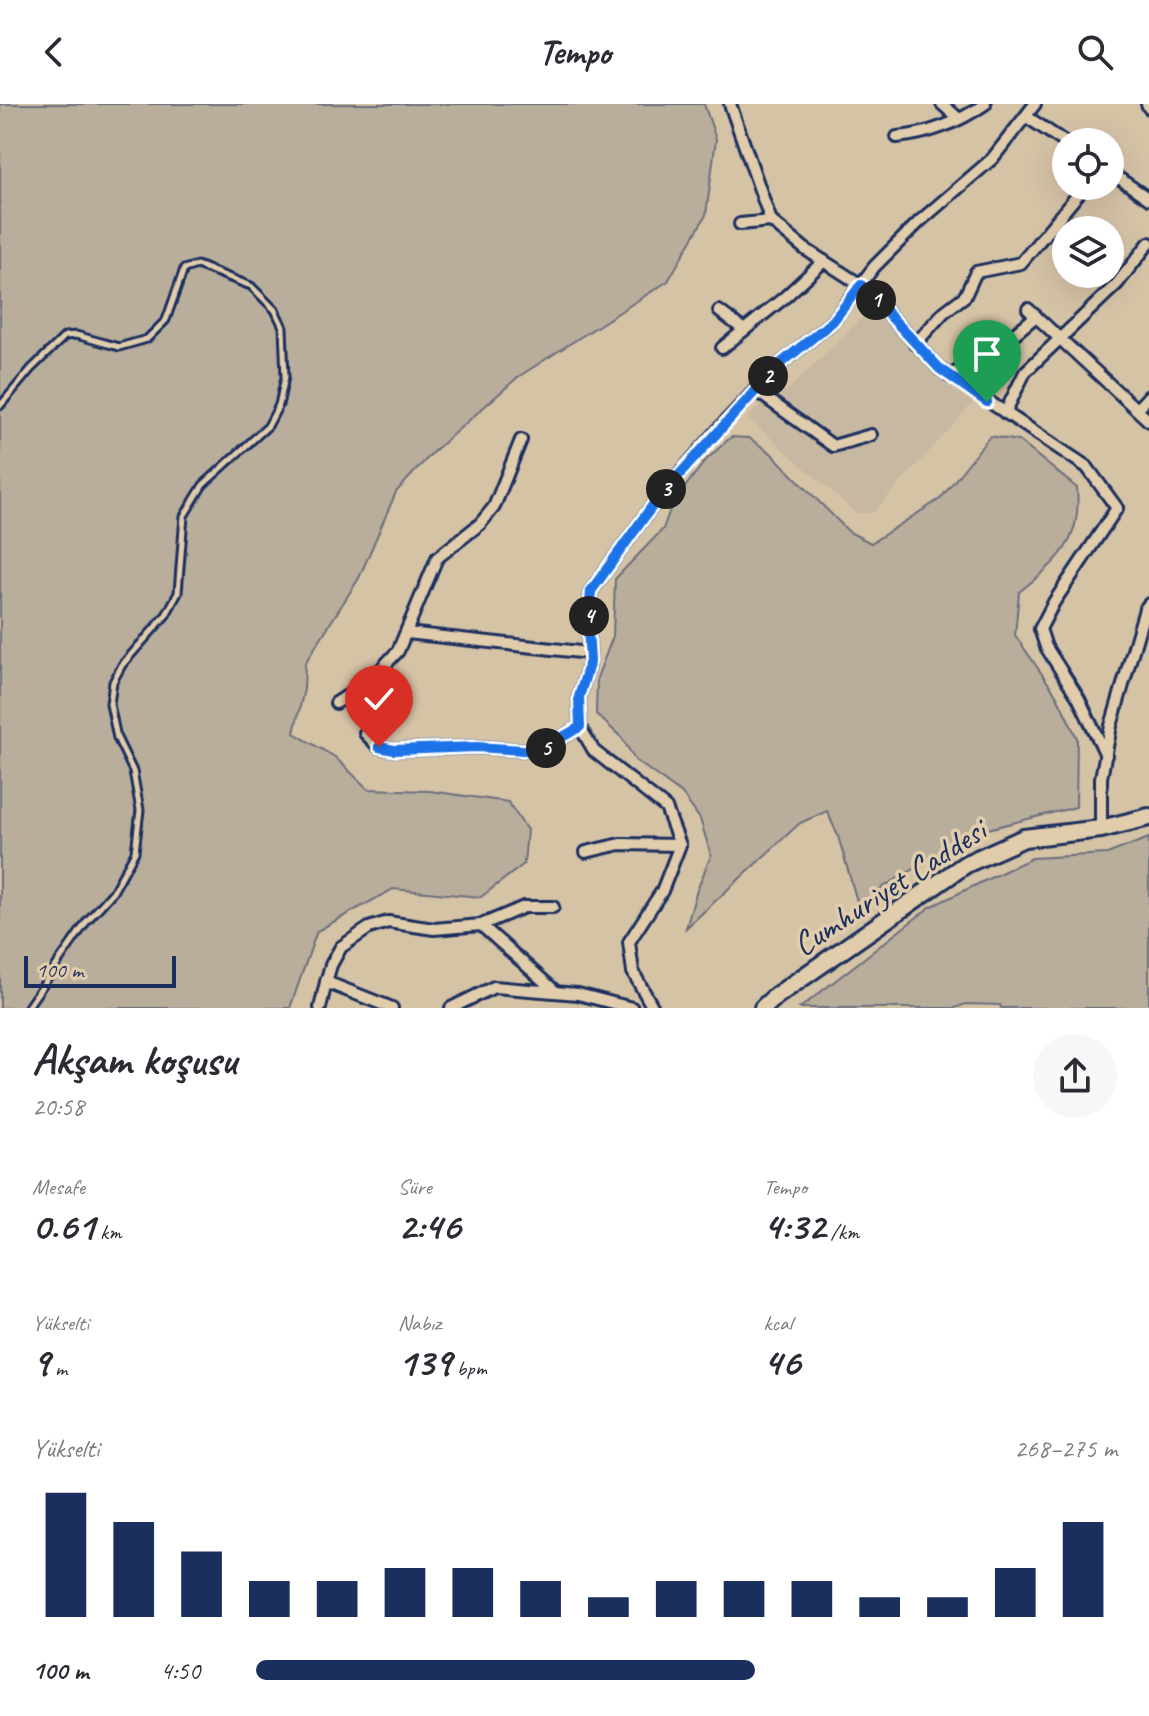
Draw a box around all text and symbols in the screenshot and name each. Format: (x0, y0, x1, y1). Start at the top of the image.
text: Tempo (538, 29, 611, 75)
icon: back (32, 30, 76, 74)
icon: search (1073, 30, 1117, 74)
map controls (1052, 128, 1124, 288)
button: locate (1052, 128, 1124, 200)
button: layers (1052, 216, 1124, 288)
pin: 1 (856, 280, 896, 320)
text: 1 (871, 286, 881, 314)
pin (953, 320, 1021, 402)
icon: arrive (965, 332, 1009, 376)
pin: 2 (748, 356, 788, 396)
text: 2 (763, 362, 773, 390)
pin: 3 (646, 469, 686, 509)
text: 3 (661, 475, 671, 503)
pin: 4 (569, 596, 609, 636)
text: 4 (584, 602, 594, 630)
pin (345, 665, 413, 747)
icon: check (357, 677, 401, 721)
pin: 5 (526, 728, 566, 768)
text: 5 (541, 734, 551, 762)
street label: Cumhuriyet Caddesi (784, 807, 997, 965)
scale bar (24, 952, 176, 988)
text: 100 m (36, 956, 83, 984)
text: Akşam koşusu (32, 1032, 237, 1087)
button: share (1033, 1034, 1117, 1118)
text: 20:58 (32, 1090, 84, 1123)
text: Mesafe (32, 1173, 85, 1201)
text: Süre (398, 1173, 432, 1201)
text: Tempo (763, 1173, 807, 1201)
text: 0.61 (32, 1201, 95, 1251)
text: 2:46 (398, 1201, 460, 1251)
text: 4:32 (763, 1201, 825, 1251)
text: km (95, 1218, 122, 1246)
text: /km (825, 1218, 859, 1246)
text: Yükselti (32, 1309, 89, 1337)
text: Nabız (398, 1309, 441, 1337)
text: kcal (763, 1309, 792, 1337)
text: 9 (32, 1337, 50, 1387)
text: 139 (398, 1337, 451, 1387)
text: 46 (763, 1337, 800, 1387)
text: m (50, 1354, 67, 1382)
text: bpm (451, 1354, 487, 1382)
text: Yükselti (32, 1432, 99, 1465)
text: 268–275 m (1014, 1432, 1117, 1465)
text: 100 m (32, 1654, 88, 1687)
text: 4:50 (160, 1654, 200, 1687)

